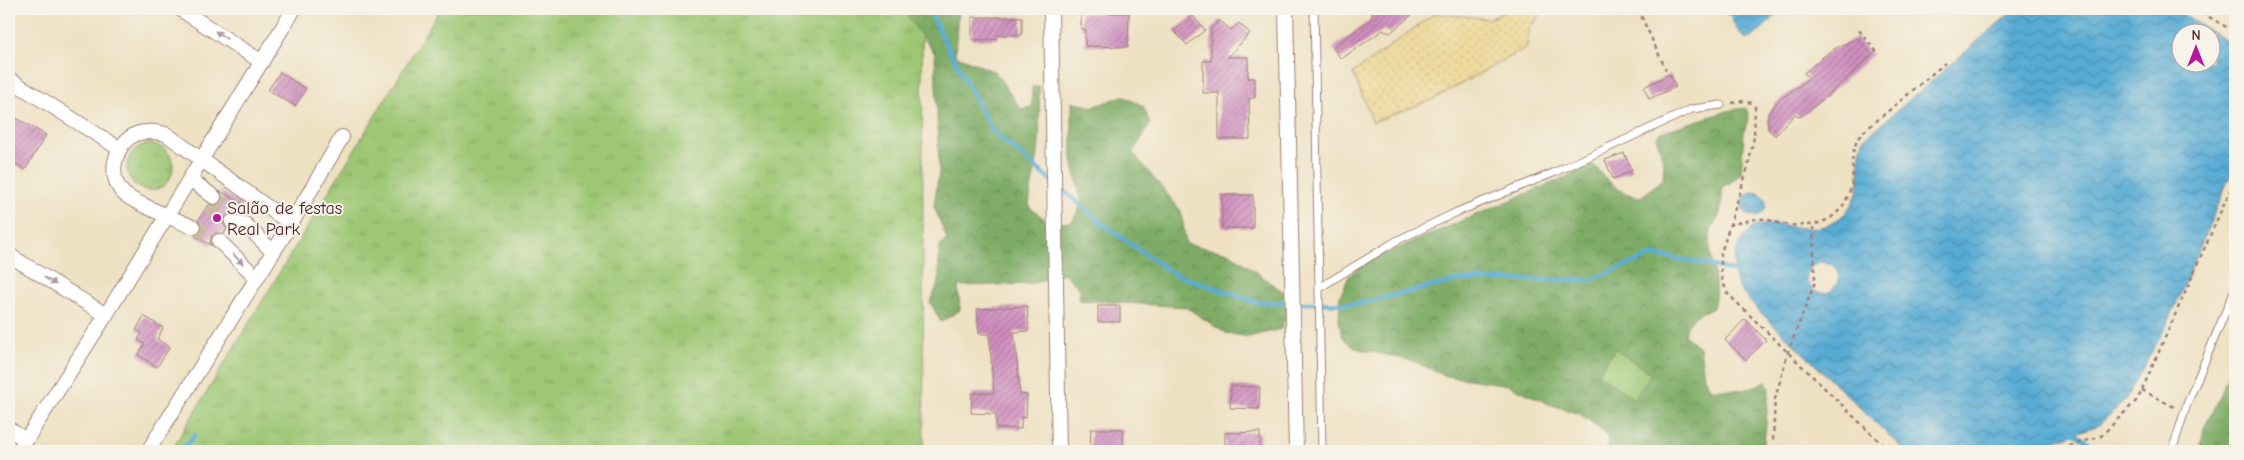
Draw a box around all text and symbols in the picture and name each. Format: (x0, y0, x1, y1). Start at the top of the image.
north arrow (2172, 22, 2222, 72)
text: N (2191, 27, 2201, 44)
one-way arrow (214, 30, 227, 40)
place label: Salão de festas Real Park (227, 198, 342, 240)
marker: Salão de festas Real Park (211, 212, 223, 224)
one-way arrow (232, 253, 244, 265)
one-way arrow (43, 276, 57, 285)

